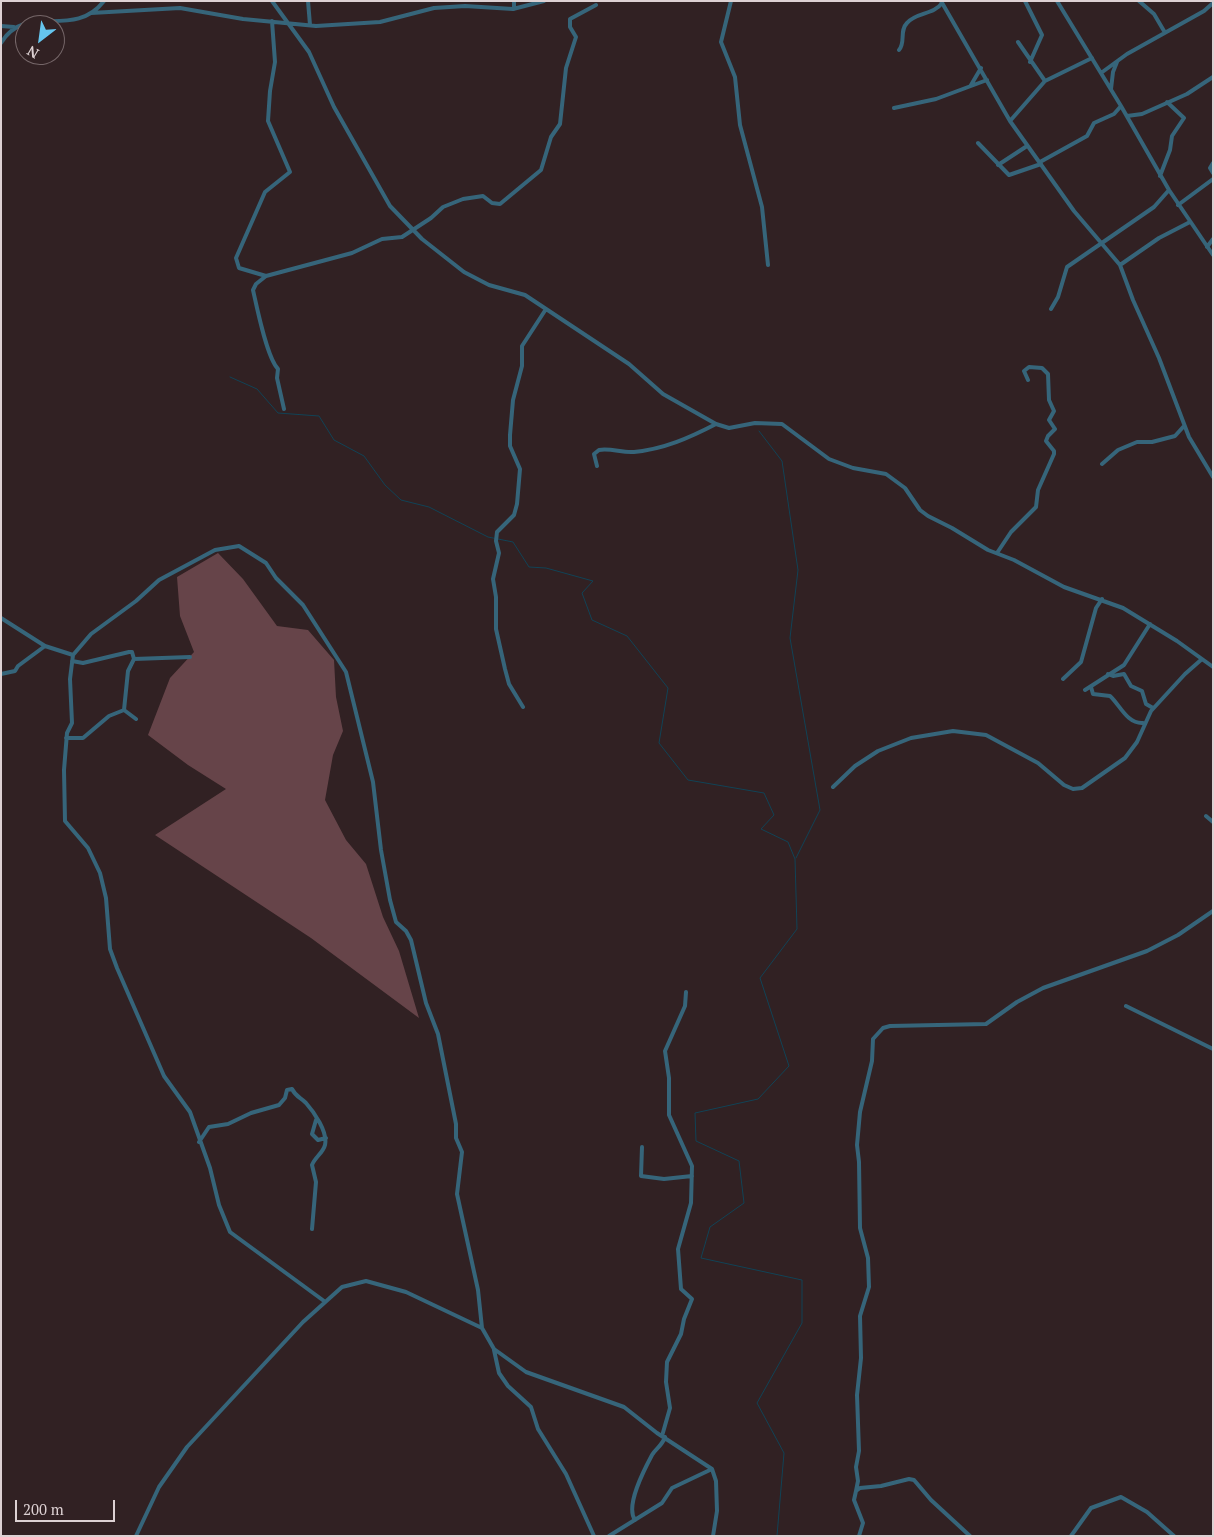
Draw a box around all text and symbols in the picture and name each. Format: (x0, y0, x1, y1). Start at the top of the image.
north arrow (15, 15, 65, 65)
text: N (23, 42, 42, 63)
scale bar (18, 1490, 118, 1522)
text: 200 m (23, 1499, 64, 1519)

